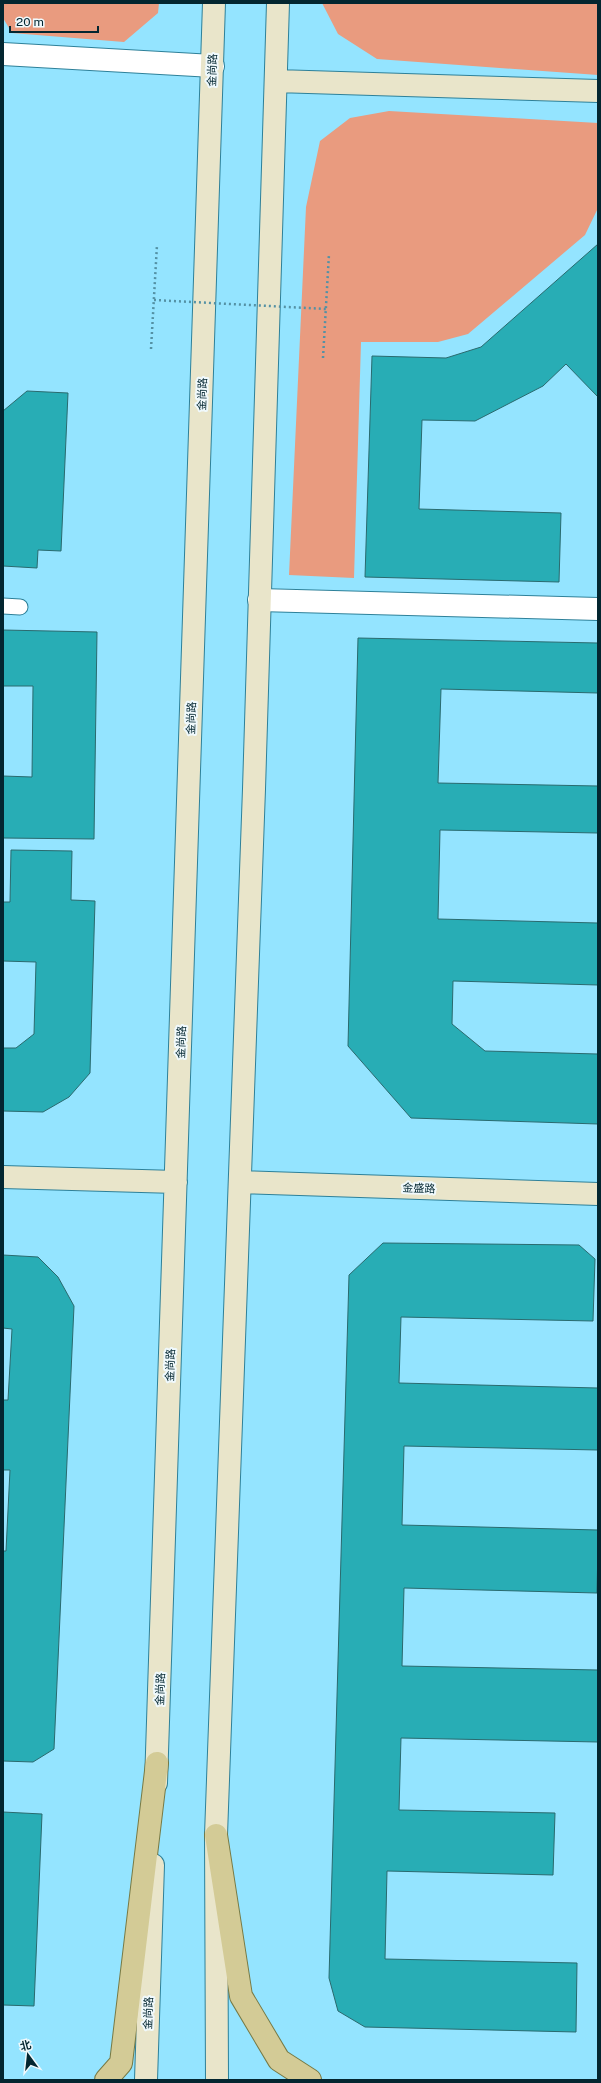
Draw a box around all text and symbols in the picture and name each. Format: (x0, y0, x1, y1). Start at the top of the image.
scale bar (10, 8, 98, 34)
text: 20 m (16, 15, 44, 29)
street label: 金尚路 (205, 53, 219, 87)
street label: 金尚路 (195, 377, 209, 411)
street label: 金尚路 (184, 701, 198, 735)
street label: 金尚路 (174, 1025, 188, 1059)
street label: 金盛路 (402, 1181, 436, 1195)
street label: 金尚路 (163, 1348, 177, 1382)
street label: 金尚路 (153, 1672, 167, 1706)
street label: 金尚路 (141, 1996, 155, 2030)
north arrow (8, 2035, 48, 2075)
text: 北 (19, 2038, 32, 2053)

